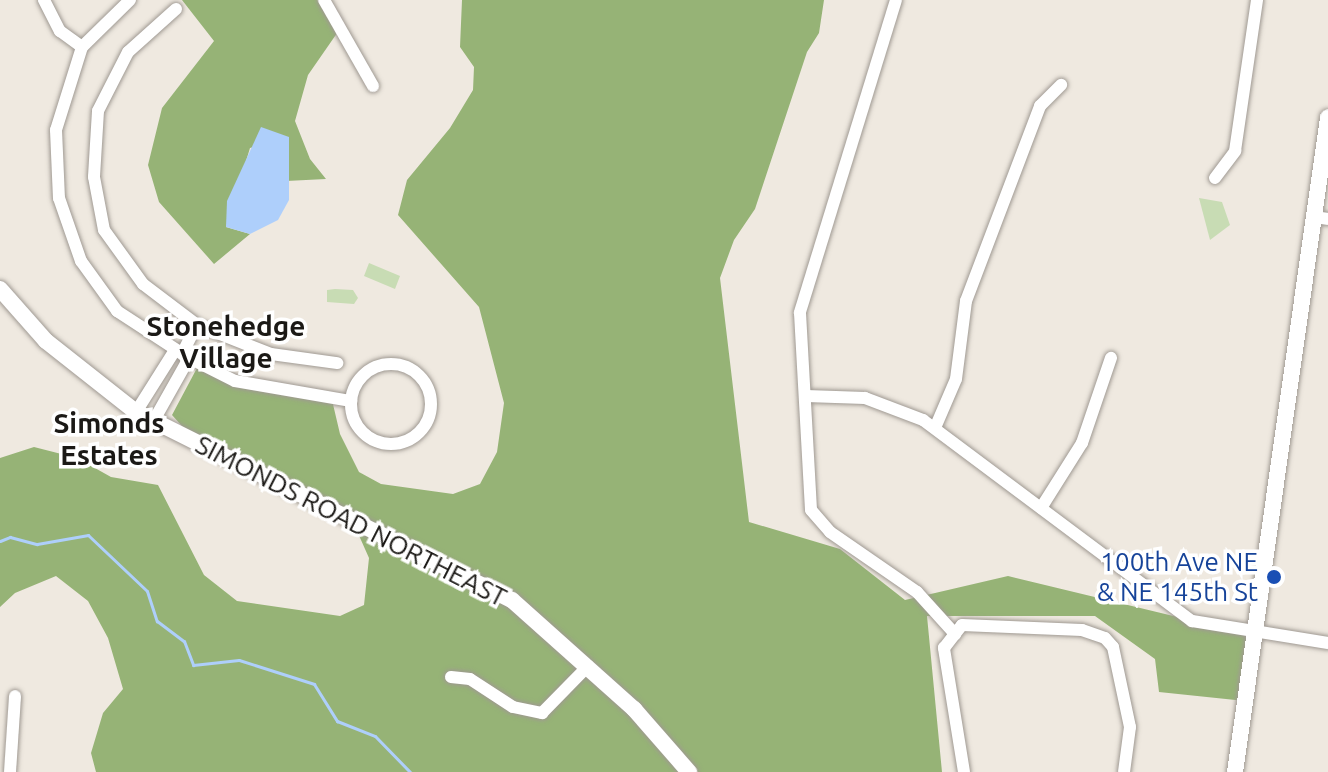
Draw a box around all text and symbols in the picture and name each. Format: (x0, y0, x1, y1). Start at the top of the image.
district label: Stonehedge Village (147, 309, 305, 375)
district label: Simonds Estates (53, 406, 165, 472)
street label: SIMONDS ROAD NORTHEAST (190, 429, 512, 613)
place label: 100th Ave NE & NE 145th St (1097, 546, 1258, 608)
marker: 100th Ave NE & NE 145th St (1265, 568, 1283, 586)

